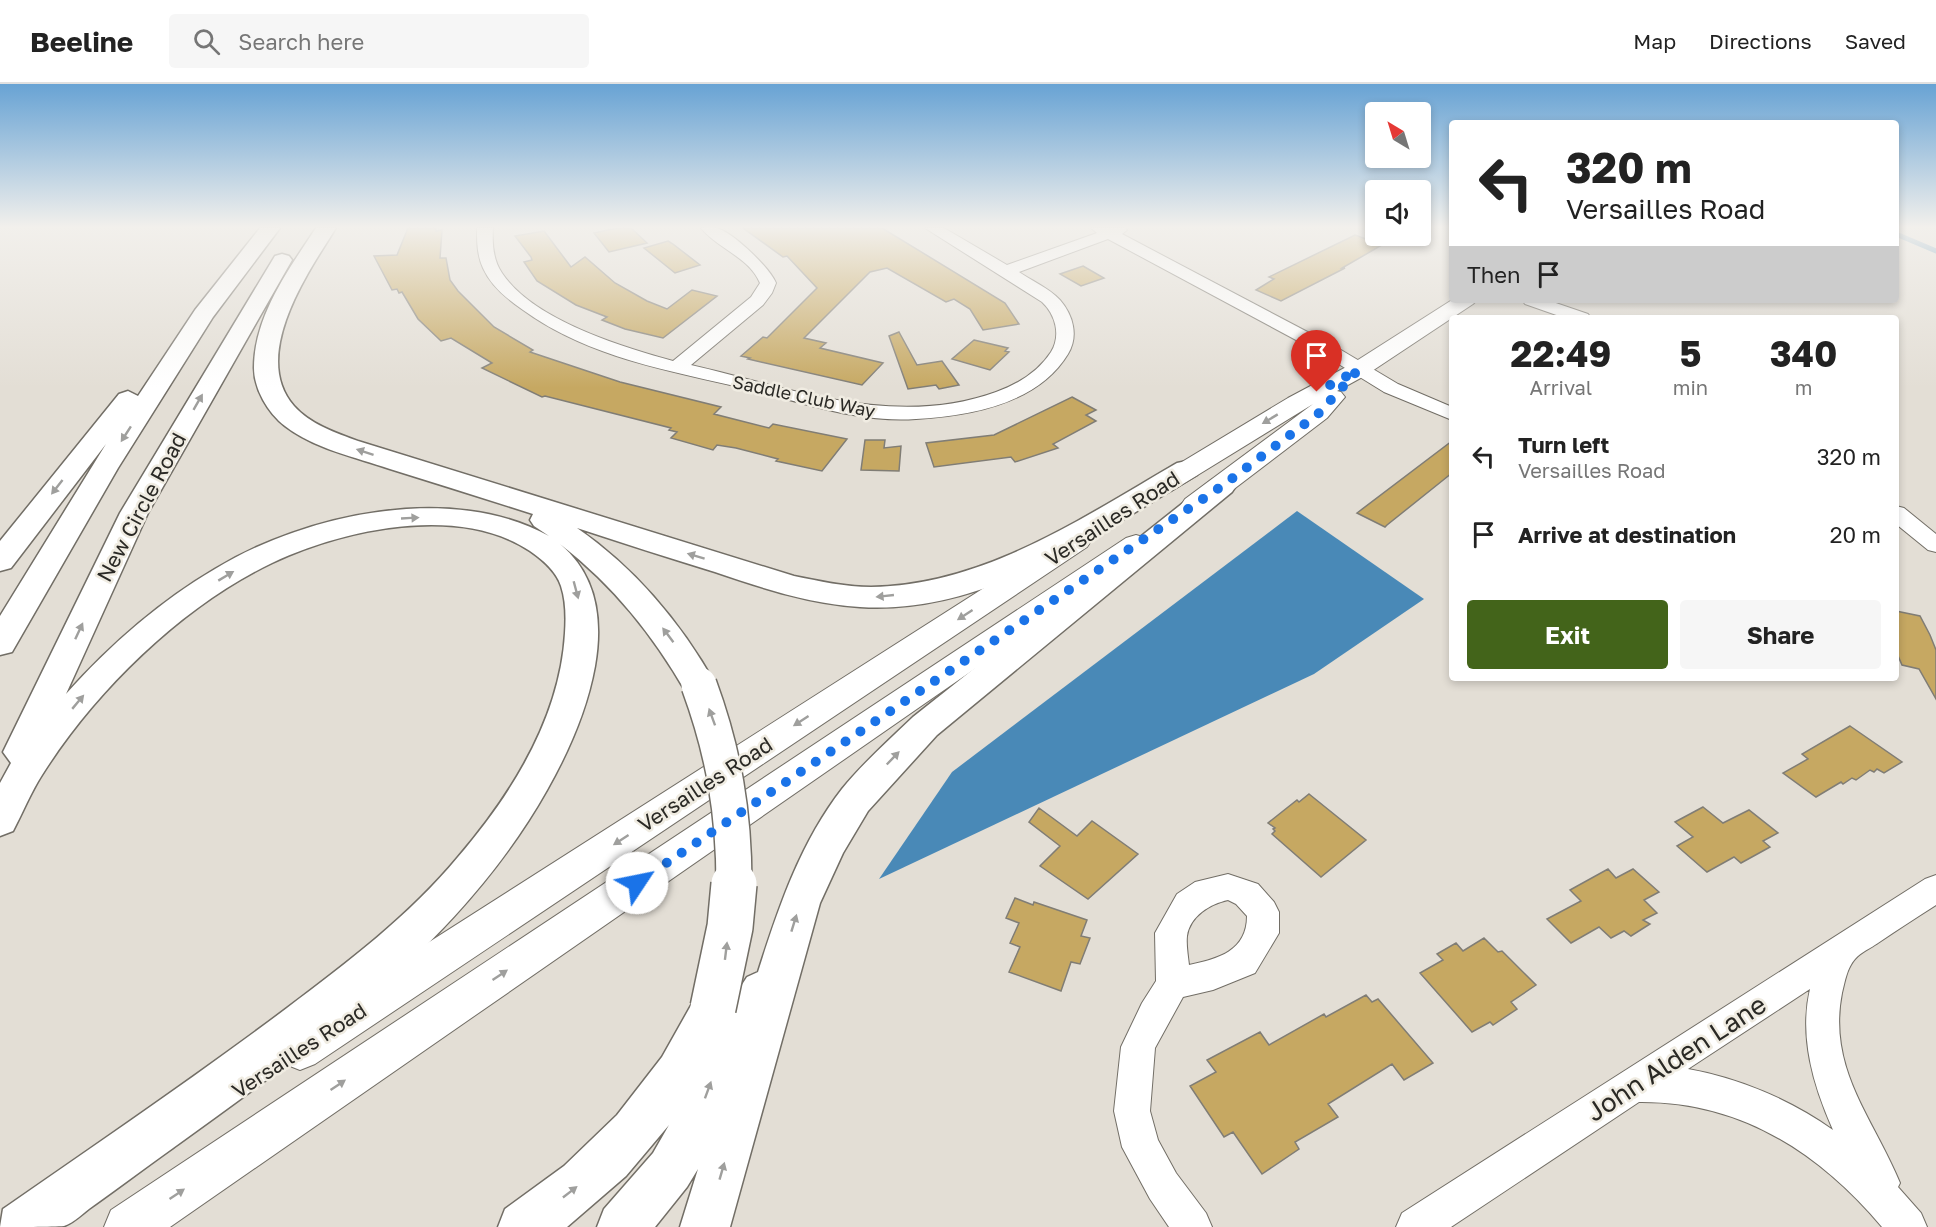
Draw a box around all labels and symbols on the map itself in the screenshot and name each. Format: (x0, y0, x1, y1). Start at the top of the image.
north arrow (1365, 102, 1431, 168)
pin (1291, 330, 1342, 392)
street label: Saddle Club Way (731, 370, 877, 422)
one-way arrow (192, 394, 203, 410)
one-way arrow (1262, 414, 1278, 425)
one-way arrow (120, 426, 132, 442)
street label: New Circle Road (91, 428, 191, 586)
one-way arrow (356, 447, 374, 456)
street label: Versailles Road (1040, 465, 1184, 571)
one-way arrow (51, 480, 63, 495)
one-way arrow (401, 514, 420, 523)
one-way arrow (687, 551, 705, 560)
one-way arrow (218, 571, 235, 581)
one-way arrow (572, 581, 582, 599)
one-way arrow (876, 591, 895, 601)
one-way arrow (956, 609, 973, 620)
one-way arrow (75, 622, 85, 640)
one-way arrow (663, 628, 675, 643)
one-way arrow (72, 694, 85, 710)
one-way arrow (707, 708, 717, 726)
one-way arrow (793, 716, 810, 727)
street label: Versailles Road (633, 731, 777, 837)
one-way arrow (886, 750, 900, 765)
one-way arrow (612, 834, 629, 845)
position arrow (605, 851, 669, 915)
one-way arrow (790, 914, 799, 932)
one-way arrow (722, 942, 731, 961)
one-way arrow (491, 970, 508, 981)
street label: John Alden Lane (1580, 988, 1772, 1128)
street label: Versailles Road (227, 997, 371, 1103)
one-way arrow (330, 1079, 346, 1091)
one-way arrow (704, 1081, 714, 1099)
one-way arrow (717, 1162, 727, 1180)
one-way arrow (562, 1187, 577, 1199)
one-way arrow (169, 1189, 185, 1200)

